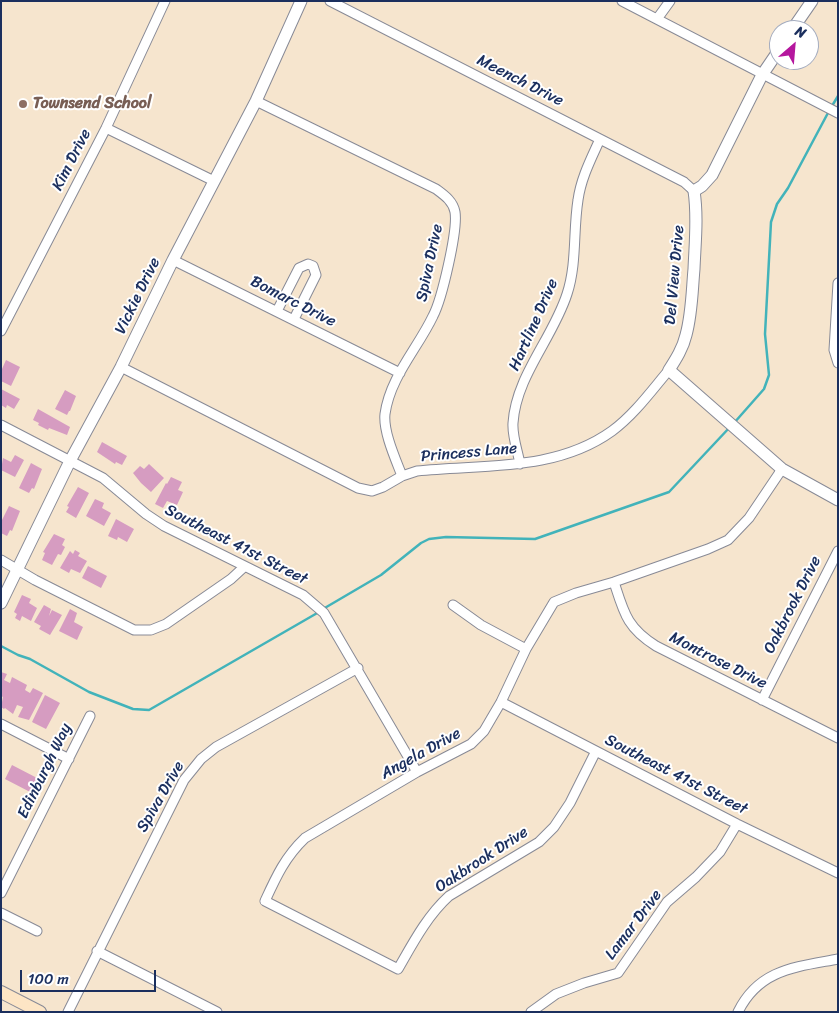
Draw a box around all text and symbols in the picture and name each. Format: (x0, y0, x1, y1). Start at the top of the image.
text: N (791, 19, 811, 45)
north arrow (769, 20, 819, 70)
street label: Meench Drive (473, 51, 567, 111)
place label: Townsend School (33, 94, 151, 114)
marker: Townsend School (17, 98, 29, 110)
street label: Kim Drive (48, 126, 96, 194)
street label: Spiva Drive (412, 222, 448, 304)
street label: Del View Drive (661, 224, 689, 326)
street label: Vickie Drive (111, 255, 165, 337)
street label: Bomarc Drive (247, 272, 339, 332)
street label: Hartline Drive (505, 276, 563, 374)
street label: Princess Lane (420, 439, 518, 467)
street label: Southeast 41st Street (161, 501, 311, 589)
street label: Oakbrook Drive (760, 553, 826, 657)
street label: Montrose Drive (666, 628, 770, 694)
street label: Edinburgh Way (14, 720, 76, 822)
street label: Angela Drive (378, 724, 464, 784)
street label: Southeast 41st Street (601, 731, 751, 819)
street label: Spiva Drive (133, 758, 189, 836)
street label: Oakbrook Drive (432, 823, 532, 897)
street label: Lamar Drive (601, 886, 667, 964)
scale bar (22, 960, 159, 992)
text: 100 m (28, 966, 69, 992)

